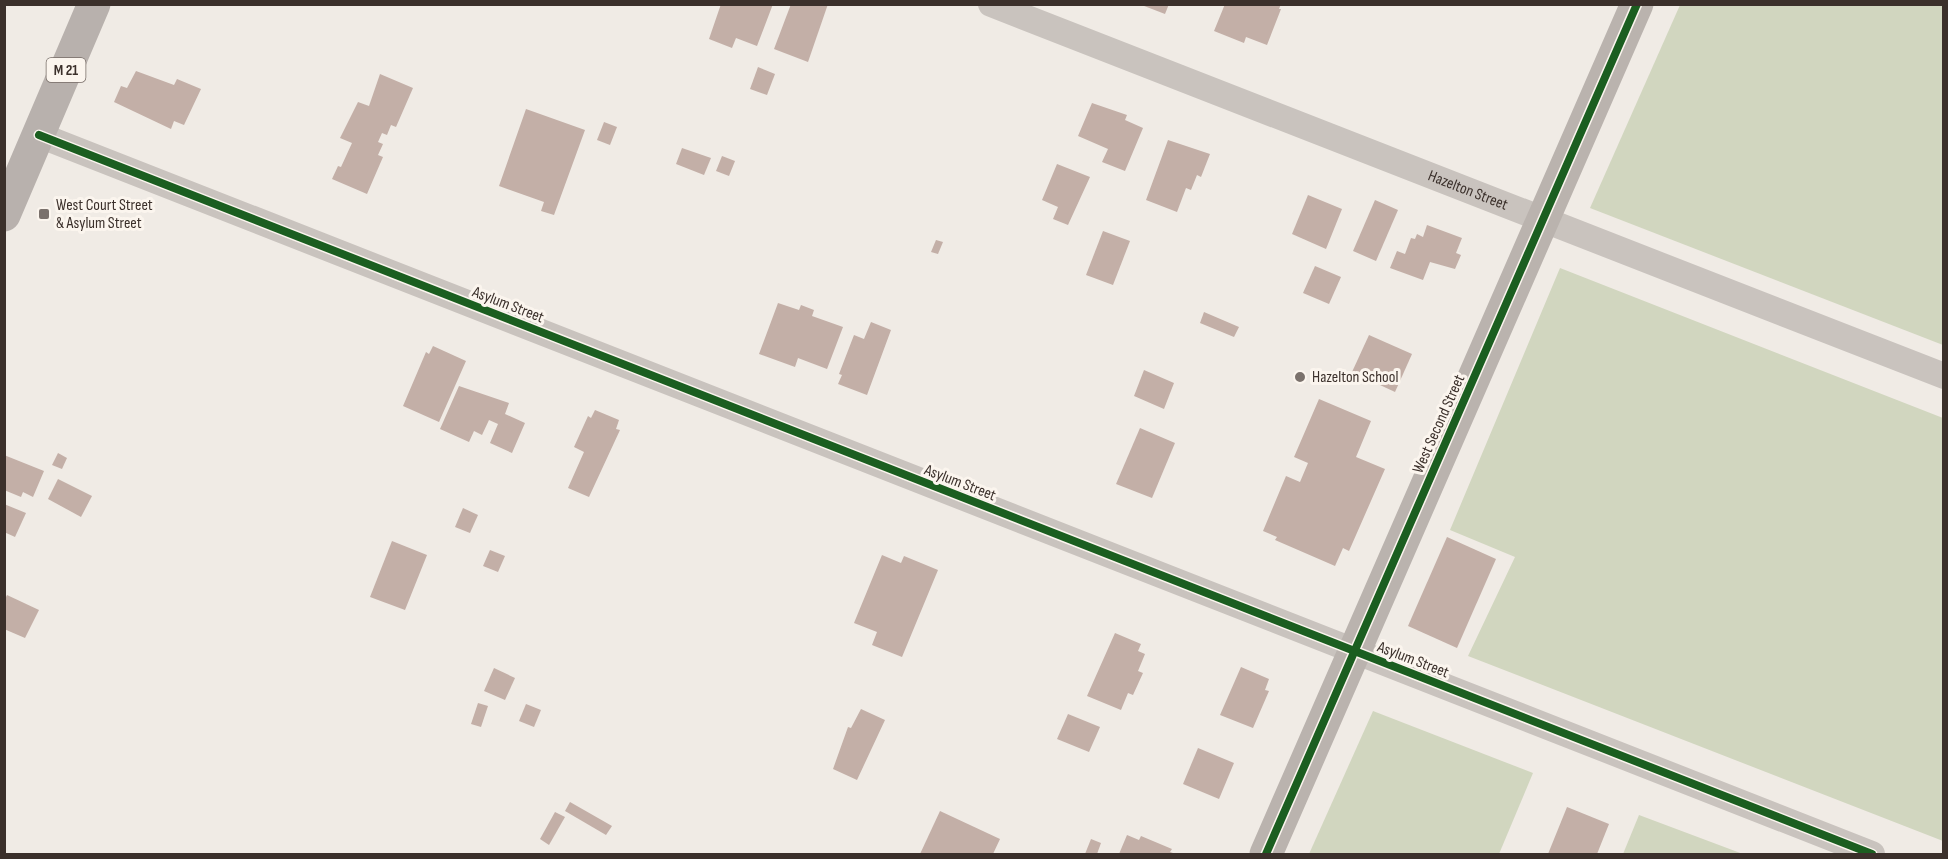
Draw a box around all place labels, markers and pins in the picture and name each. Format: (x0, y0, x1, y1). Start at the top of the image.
place label: West Court Street & Asylum Street (56, 196, 153, 233)
marker: West Court Street & Asylum Street (37, 207, 51, 221)
place label: Hazelton School (1312, 368, 1398, 387)
marker: Hazelton School (1293, 370, 1307, 384)

